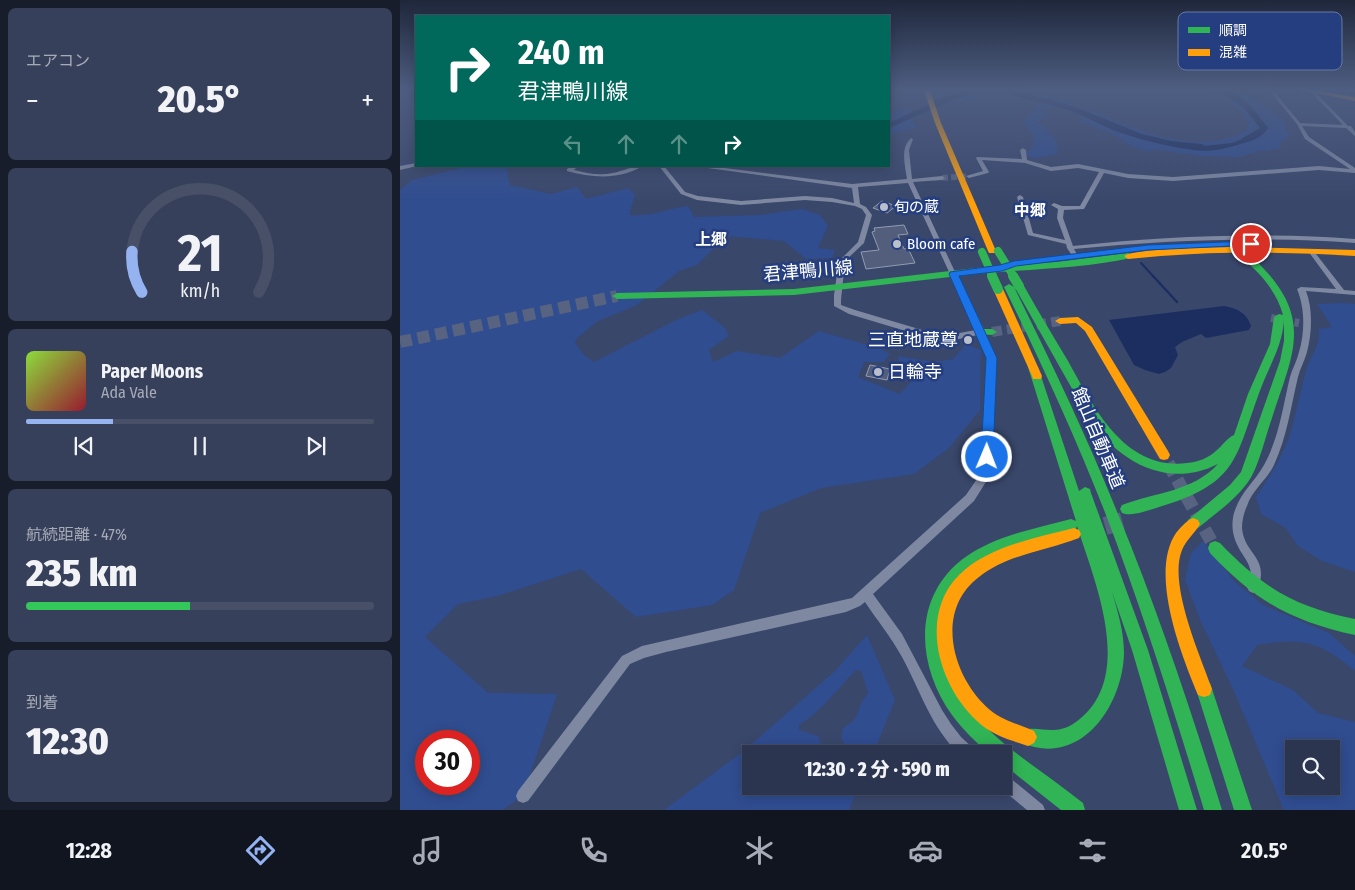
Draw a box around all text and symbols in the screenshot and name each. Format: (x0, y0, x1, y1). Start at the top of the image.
legend (1178, 12, 1342, 70)
text: 順調 (1219, 22, 1247, 39)
text: 240 m (518, 31, 605, 73)
icon: right (435, 35, 500, 100)
text: 混雑 (1219, 44, 1247, 61)
text: エアコン (26, 51, 90, 70)
text: 20.5° (158, 76, 242, 122)
text: 君津鴨川線 (518, 78, 628, 105)
text: − (26, 84, 39, 117)
text: + (361, 84, 374, 117)
icon: left (559, 130, 587, 158)
icon: ahead (612, 130, 640, 158)
icon: ahead (665, 130, 693, 158)
icon: right (718, 130, 746, 158)
place label: 旬の蔵 (894, 198, 939, 216)
marker: 旬の蔵 (878, 201, 890, 213)
district label: 中郷 (1014, 201, 1046, 220)
text: 21 (176, 222, 223, 285)
pin (1230, 223, 1272, 265)
district label: 上郷 (695, 230, 727, 249)
icon: arrive (1237, 230, 1265, 258)
place label: Bloom cafe (907, 235, 975, 253)
marker: Bloom cafe (891, 238, 903, 250)
street label: 君津鴨川線 (762, 256, 854, 286)
text: km/h (180, 280, 220, 302)
place label: 三直地蔵尊 (868, 329, 958, 351)
marker: 三直地蔵尊 (962, 334, 974, 346)
text: Paper Moons (101, 360, 203, 383)
place label: 日輪寺 (888, 361, 942, 383)
marker: 日輪寺 (872, 366, 884, 378)
text: Ada Vale (101, 383, 157, 402)
street label: 館山自動車道 (1067, 384, 1129, 492)
position arrow (960, 430, 1012, 482)
icon: previous (70, 432, 98, 460)
icon: pause (186, 432, 214, 460)
icon: next (302, 432, 330, 460)
text: 航続距離 · 47% (26, 525, 127, 544)
text: 235 km (26, 550, 138, 596)
text: 到着 (26, 693, 58, 712)
text: 12:30 (26, 718, 109, 764)
speed limit sign: 30 (415, 730, 480, 795)
map controls (1285, 740, 1340, 795)
button: search (1285, 740, 1340, 795)
text: 12:30 · 2 分 · 590 m (804, 758, 950, 781)
icon: directions (243, 833, 278, 868)
icon: music (410, 833, 445, 868)
icon: phone (576, 833, 611, 868)
icon: climate (742, 833, 777, 868)
icon: car (908, 833, 943, 868)
icon: filters (1075, 833, 1110, 868)
text: 12:28 (66, 837, 112, 864)
text: 20.5° (1241, 837, 1289, 864)

